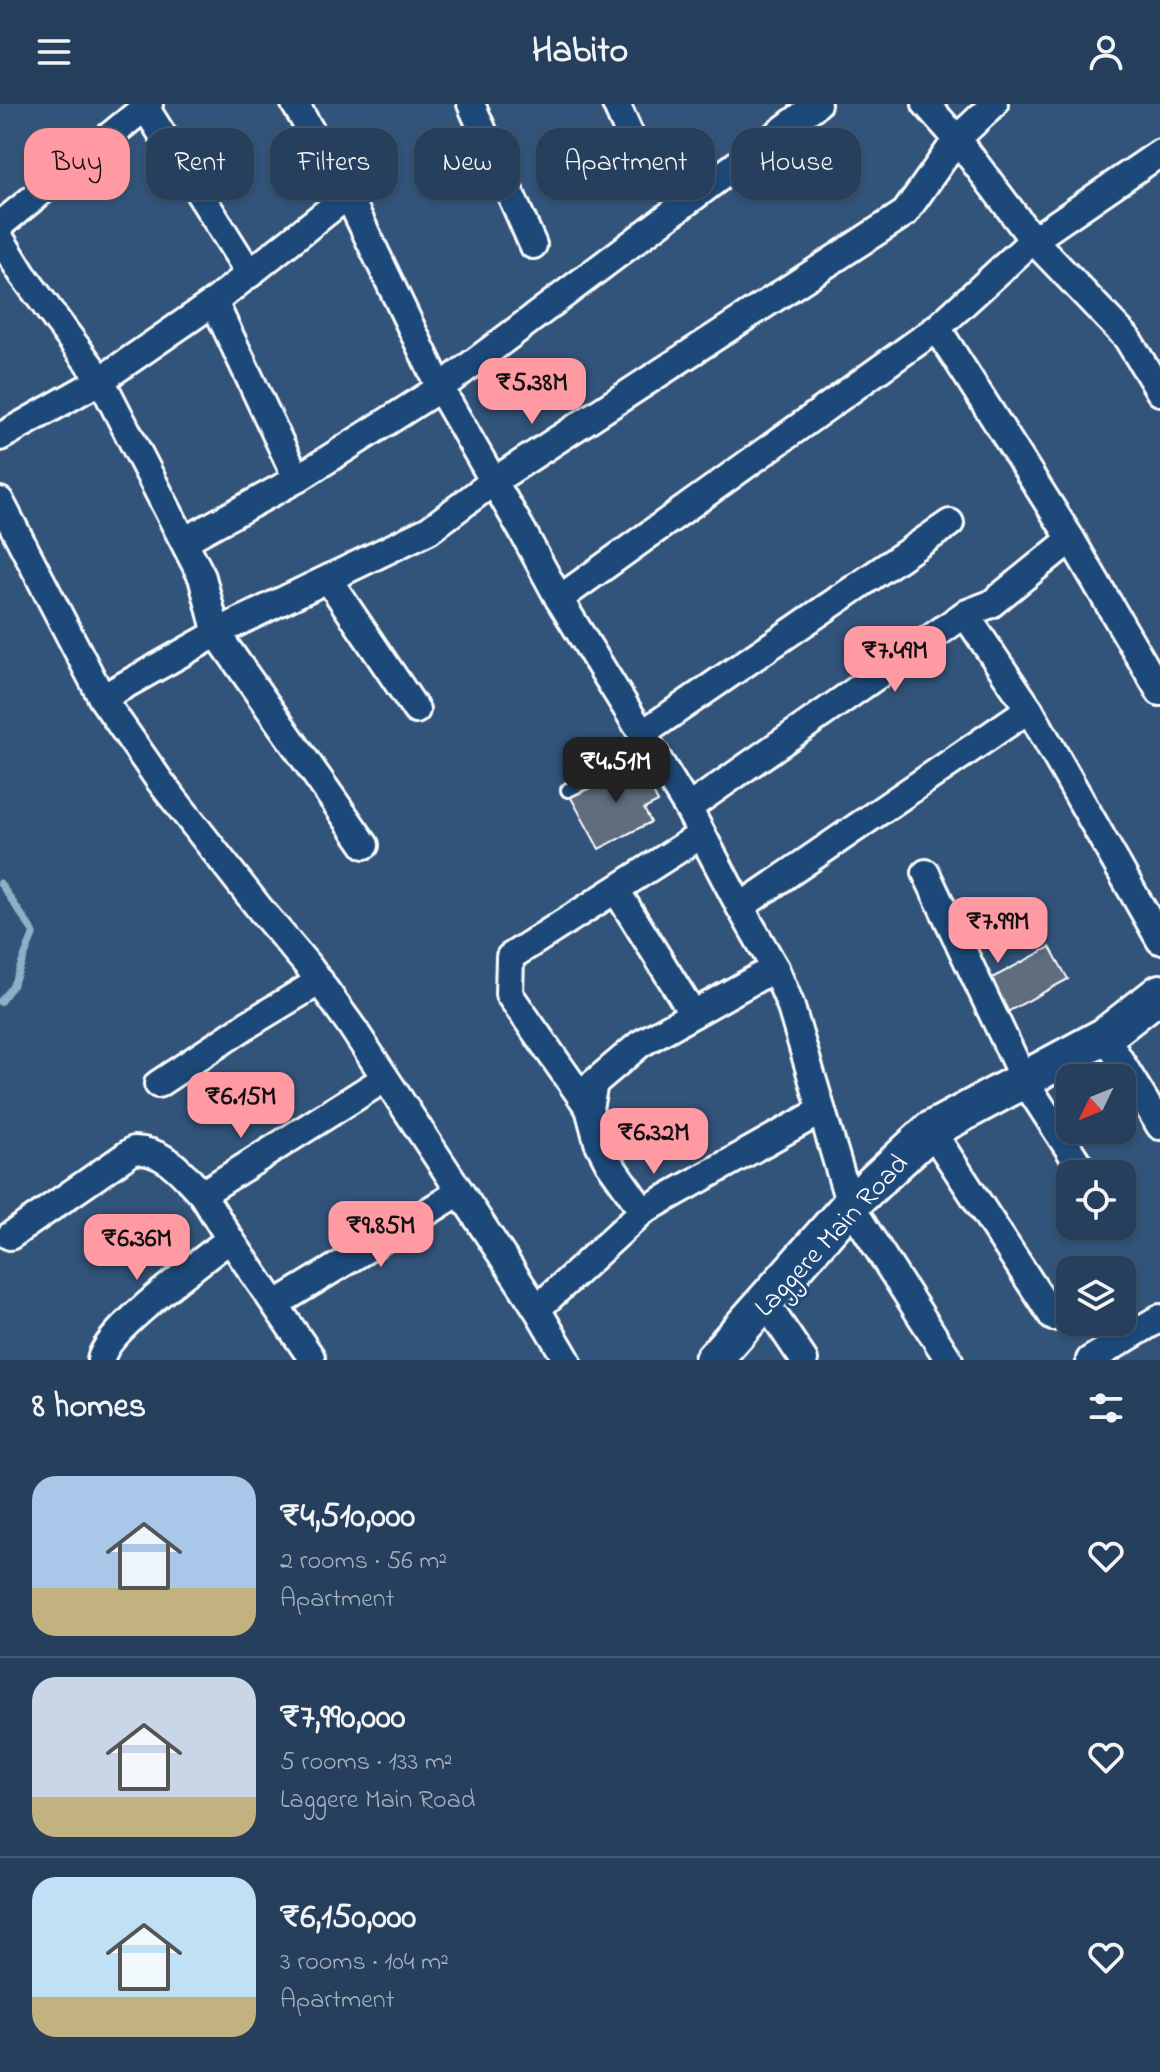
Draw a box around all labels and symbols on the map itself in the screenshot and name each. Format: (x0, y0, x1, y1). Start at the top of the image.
pin: ₹5.38M (467, 358, 597, 426)
pin: ₹7.49M (830, 626, 960, 694)
pin: ₹4.51M (551, 737, 681, 805)
pin: ₹7.99M (933, 897, 1063, 965)
north arrow (1056, 1064, 1136, 1144)
pin: ₹6.15M (176, 1072, 306, 1140)
pin: ₹6.32M (589, 1108, 719, 1176)
street label: Laggere Main Road (746, 1145, 919, 1327)
pin: ₹9.85M (316, 1201, 446, 1269)
pin: ₹6.36M (72, 1214, 202, 1282)

